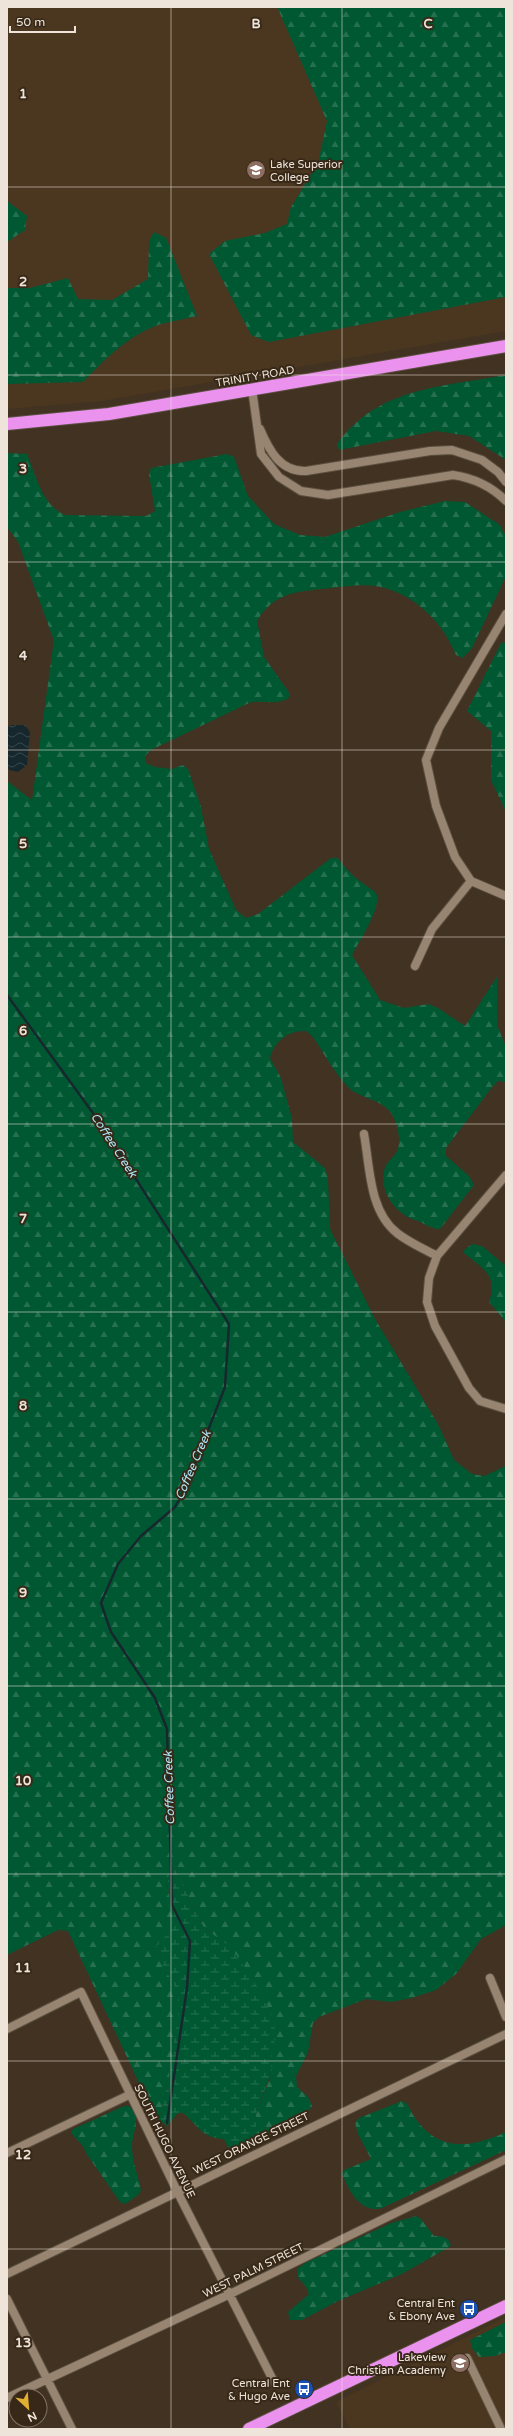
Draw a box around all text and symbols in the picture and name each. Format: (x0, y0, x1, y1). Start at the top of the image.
scale bar (10, 8, 75, 34)
text: 50 m (16, 15, 45, 29)
text: B (251, 16, 261, 32)
text: C (423, 16, 433, 32)
text: 1 (19, 86, 27, 102)
place label: Lake Superior College (270, 158, 343, 184)
school or university icon: Lake Superior College (245, 159, 267, 181)
text: 2 (19, 274, 27, 290)
street label: TRINITY ROAD (215, 363, 295, 390)
text: 3 (19, 461, 27, 477)
text: 4 (19, 648, 28, 664)
text: 5 (19, 836, 27, 852)
text: 6 (19, 1023, 27, 1039)
water label: Coffee Creek (88, 1110, 141, 1181)
text: 7 (19, 1211, 27, 1227)
text: 8 (19, 1398, 27, 1414)
water label: Coffee Creek (172, 1427, 214, 1502)
text: 9 (19, 1585, 27, 1601)
water label: Coffee Creek (161, 1749, 177, 1825)
text: 10 (15, 1773, 31, 1789)
text: 11 (15, 1960, 31, 1976)
street label: SOUTH HUGO AVENUE (131, 2082, 198, 2200)
street label: WEST ORANGE STREET (191, 2109, 312, 2177)
text: 12 (15, 2147, 31, 2163)
street label: WEST PALM STREET (201, 2240, 306, 2301)
place label: Central Ent & Ebony Ave (388, 2297, 455, 2323)
bus stop icon: Central Ent & Ebony Ave (458, 2298, 480, 2320)
text: 13 (15, 2335, 31, 2351)
place label: Lakeview Christian Academy (348, 2351, 446, 2377)
school or university icon: Lakeview Christian Academy (449, 2352, 471, 2374)
place label: Central Ent & Hugo Ave (228, 2377, 290, 2403)
bus stop icon: Central Ent & Hugo Ave (293, 2378, 315, 2400)
north arrow (8, 2388, 48, 2428)
text: N (25, 2409, 39, 2424)

